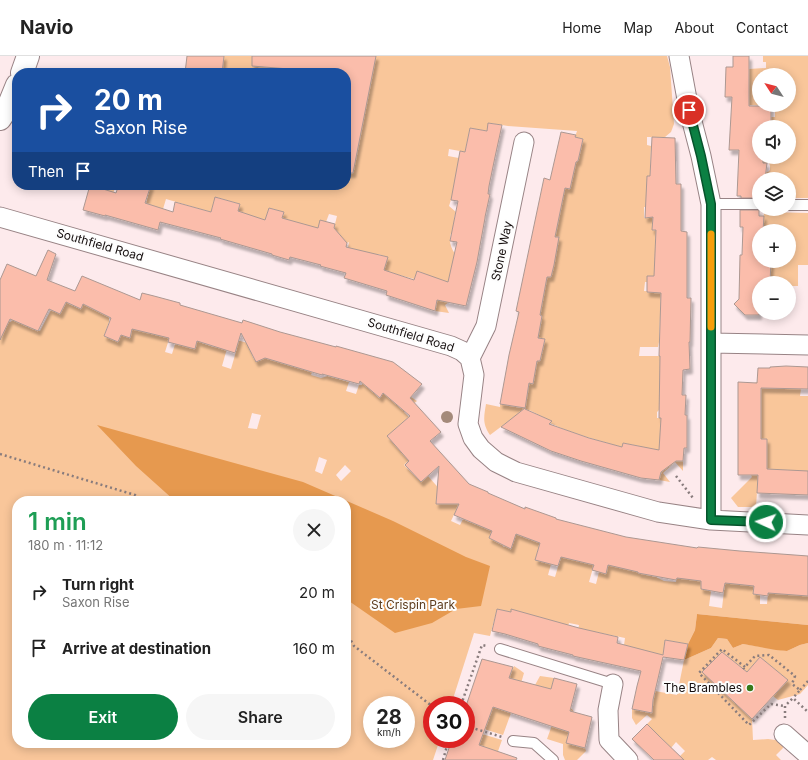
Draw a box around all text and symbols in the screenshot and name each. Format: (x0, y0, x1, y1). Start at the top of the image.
text: Navio (20, 16, 73, 39)
text: Home (562, 19, 601, 36)
text: Map (623, 19, 653, 36)
text: About (675, 19, 714, 36)
text: Contact (736, 19, 788, 36)
north arrow (752, 68, 796, 112)
map controls (752, 68, 796, 320)
text: 20 m (94, 83, 163, 117)
icon: right (28, 84, 80, 136)
pin (672, 93, 706, 127)
icon: arrive (678, 99, 700, 121)
text: Saxon Rise (94, 117, 188, 138)
button: sound (752, 120, 796, 164)
icon: arrive (72, 160, 94, 182)
text: Then (28, 162, 64, 181)
button: layers (752, 172, 796, 216)
street label: Stone Way (488, 219, 515, 282)
button: + (752, 224, 796, 268)
street label: Southfield Road (55, 225, 145, 264)
button: − (752, 276, 796, 320)
street label: Southfield Road (366, 314, 456, 355)
position arrow (745, 501, 787, 543)
text: 1 min (28, 507, 87, 536)
button: close (293, 509, 335, 551)
text: 180 m · 11:12 (28, 537, 103, 553)
text: Turn right (62, 575, 134, 594)
icon: right (28, 581, 50, 603)
text: 20 m (299, 583, 335, 602)
text: Saxon Rise (62, 594, 130, 610)
park label: St Crispin Park (371, 597, 455, 612)
icon: arrive (28, 637, 50, 659)
text: Arrive at destination (62, 639, 211, 658)
text: 160 m (293, 639, 335, 658)
place label: The Brambles (664, 680, 742, 695)
marker: The Brambles (745, 683, 755, 693)
button: Exit (28, 694, 178, 740)
button: Share (186, 694, 335, 740)
speed limit sign: 30 (423, 696, 475, 748)
text: 28 (376, 705, 402, 729)
text: km/h (377, 726, 401, 738)

